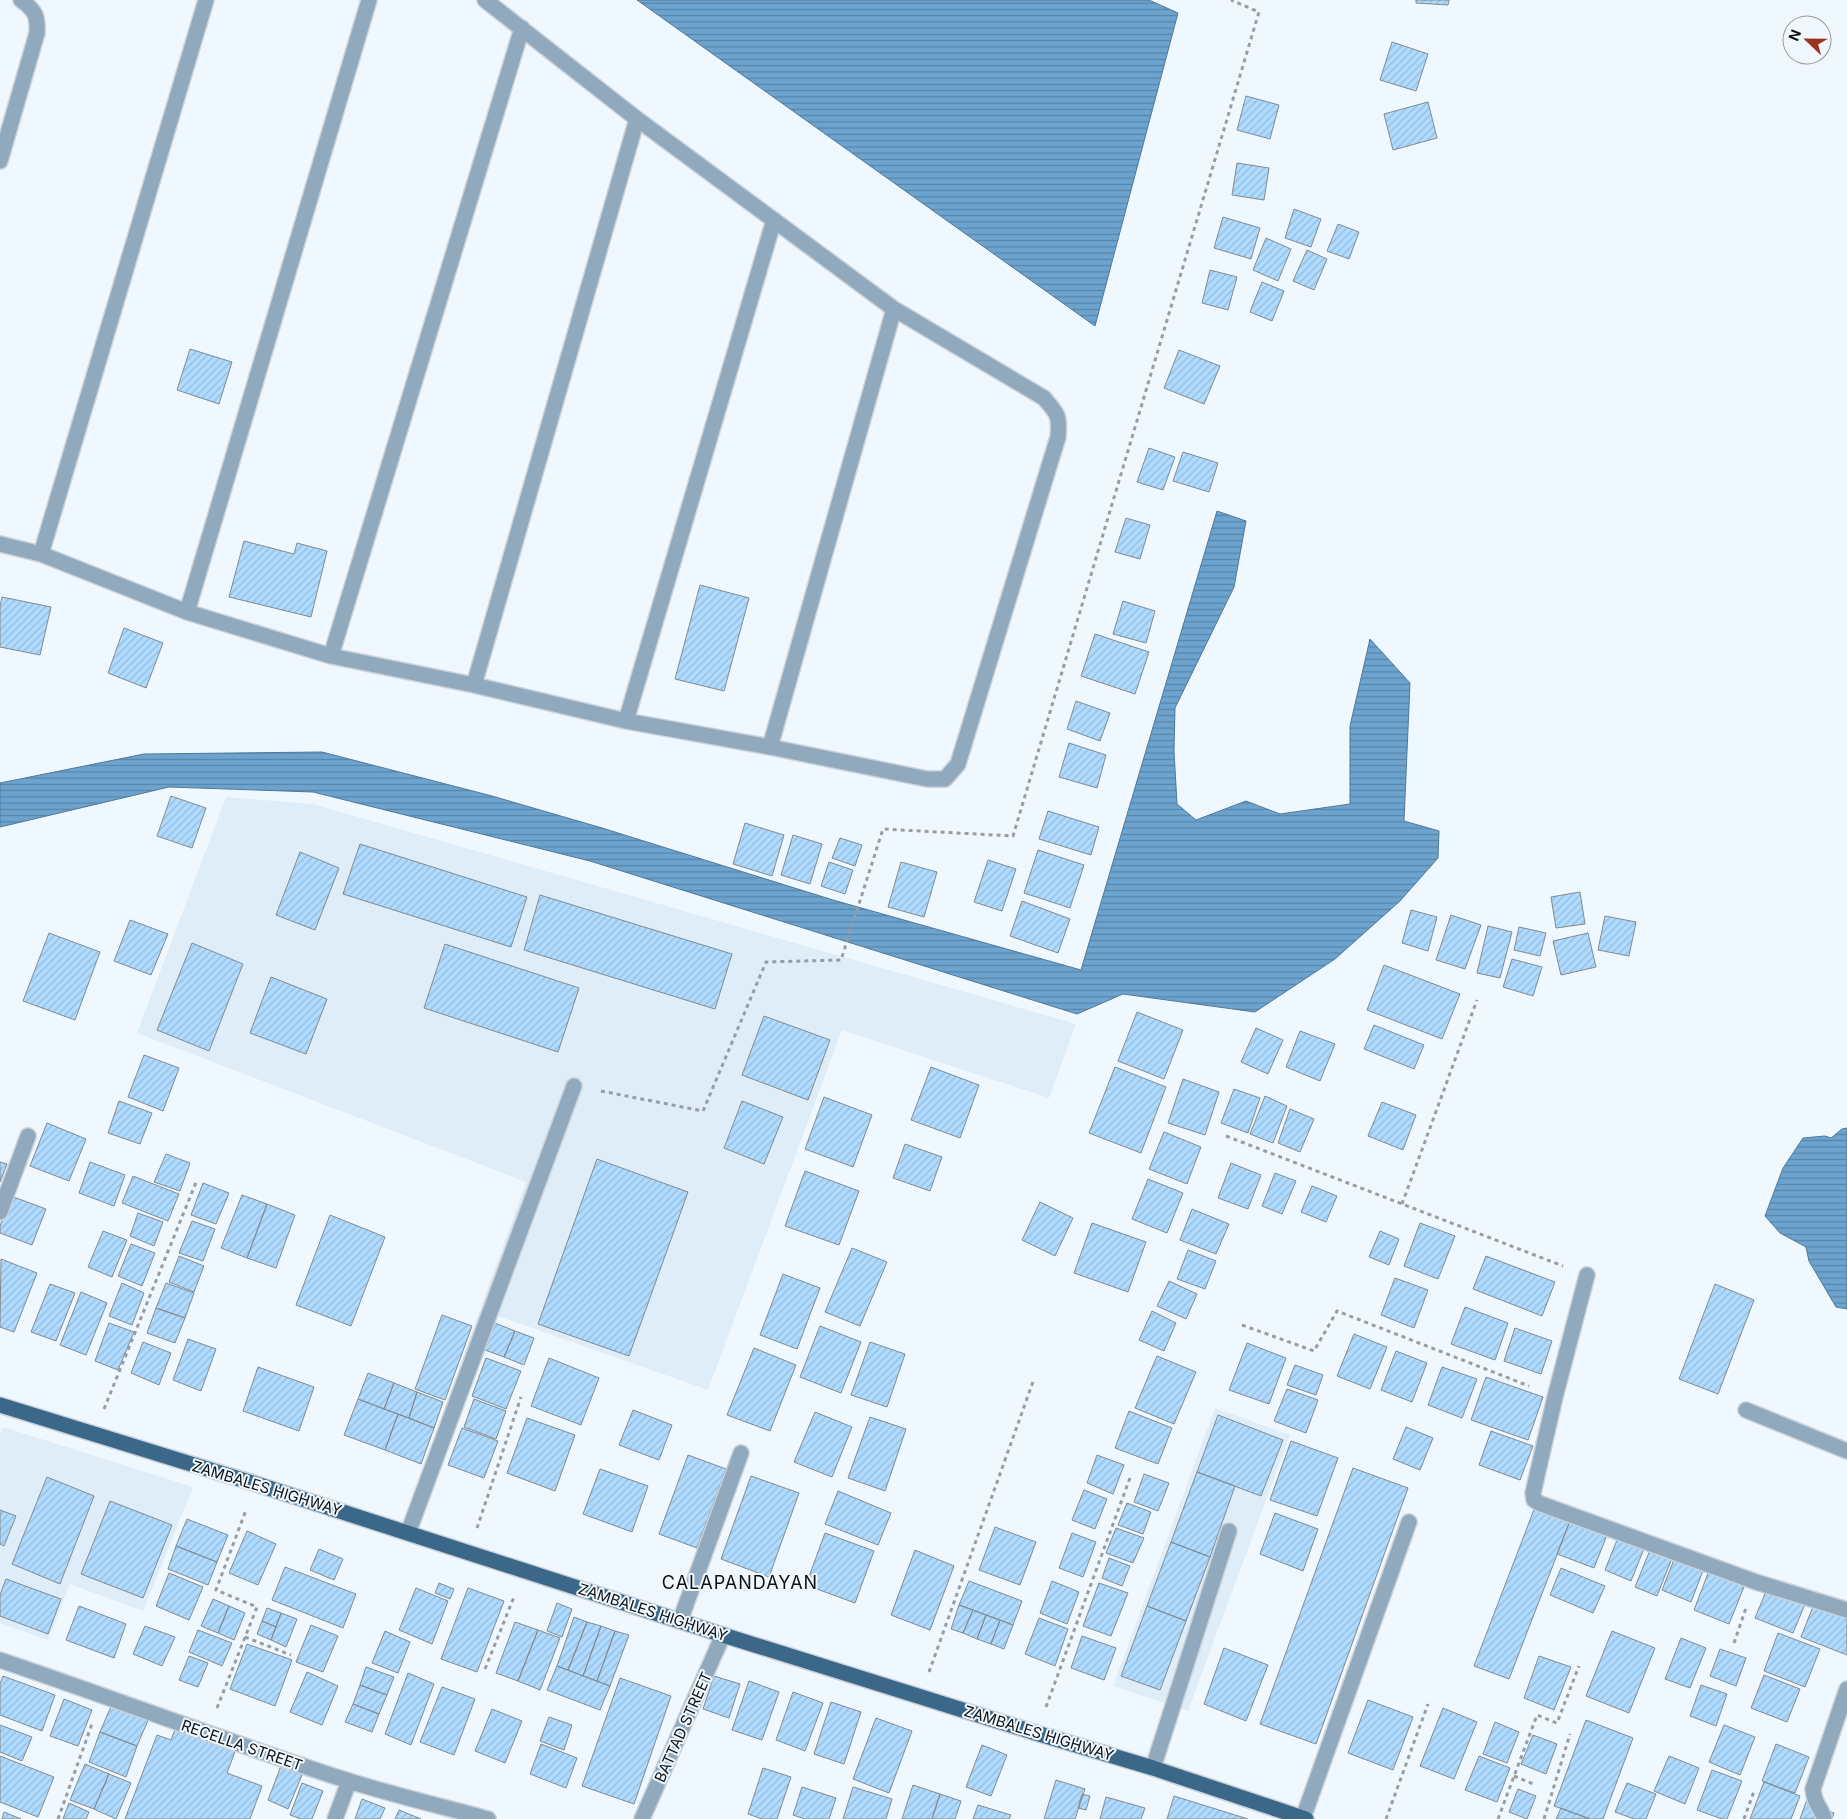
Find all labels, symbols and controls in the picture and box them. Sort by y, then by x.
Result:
north arrow [1782,15,1832,65]
text: N [1785,27,1804,43]
street label: ZAMBALES HIGHWAY [190,1456,344,1520]
district label: CALAPANDAYAN [662,1572,818,1593]
street label: ZAMBALES HIGHWAY [576,1579,730,1645]
street label: BATTAD STREET [650,1669,716,1785]
street label: ZAMBALES HIGHWAY [962,1701,1116,1765]
street label: RECELLA STREET [179,1715,305,1775]

